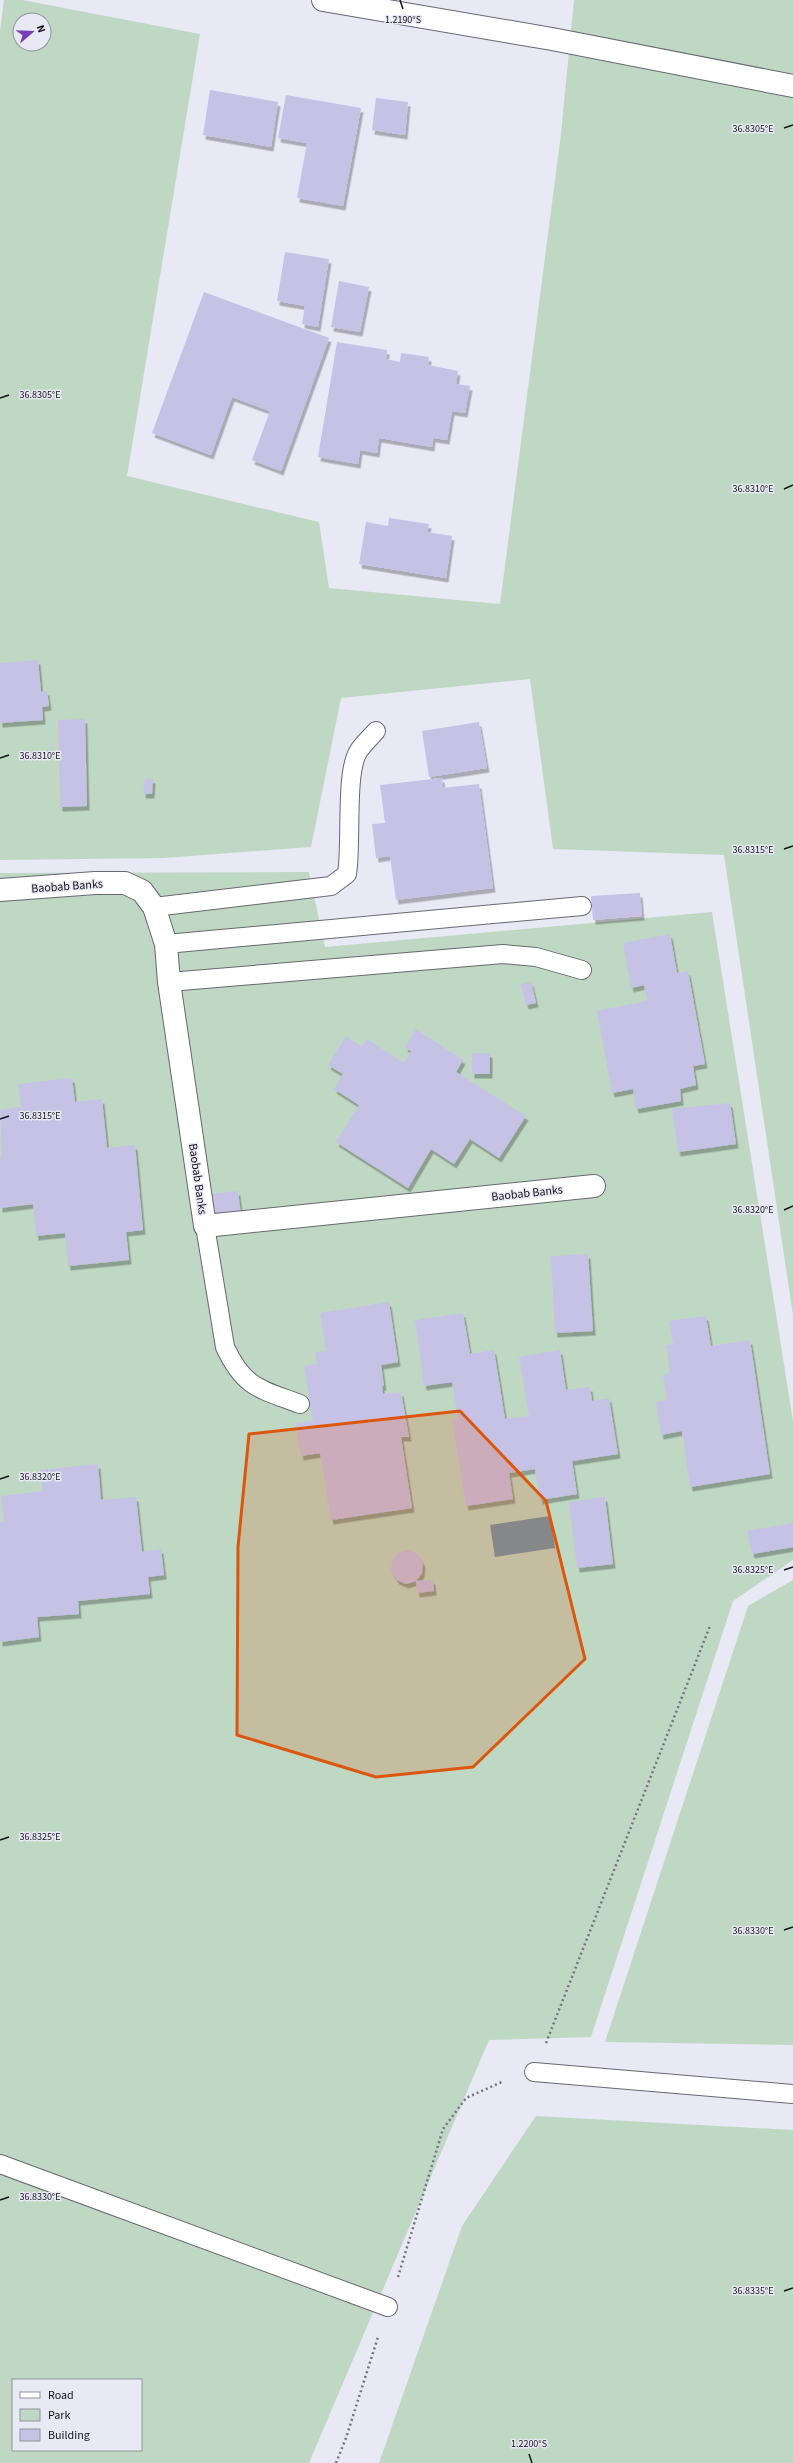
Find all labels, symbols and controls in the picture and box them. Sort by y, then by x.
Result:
north arrow [12,12,52,52]
text: 1.2190°S [385,13,421,27]
text: N [33,23,49,35]
text: 36.8305°E [733,122,773,136]
text: 36.8305°E [20,388,60,402]
text: 36.8310°E [733,482,773,496]
text: 36.8310°E [20,749,60,763]
text: 36.8315°E [733,843,773,857]
street label: Baobab Banks [31,876,103,897]
text: 36.8315°E [20,1109,60,1123]
street label: Baobab Banks [184,1142,211,1216]
street label: Baobab Banks [490,1181,564,1206]
text: 36.8320°E [733,1203,773,1217]
text: 36.8320°E [20,1470,60,1484]
text: 36.8325°E [733,1563,773,1577]
text: 36.8325°E [20,1830,60,1844]
text: 36.8330°E [733,1924,773,1938]
text: 36.8330°E [20,2190,60,2204]
text: 36.8335°E [733,2284,773,2298]
legend [12,2379,142,2451]
text: Road [48,2387,74,2404]
text: Park [48,2407,70,2424]
text: Building [48,2427,90,2444]
text: 1.2200°S [511,2437,547,2451]

